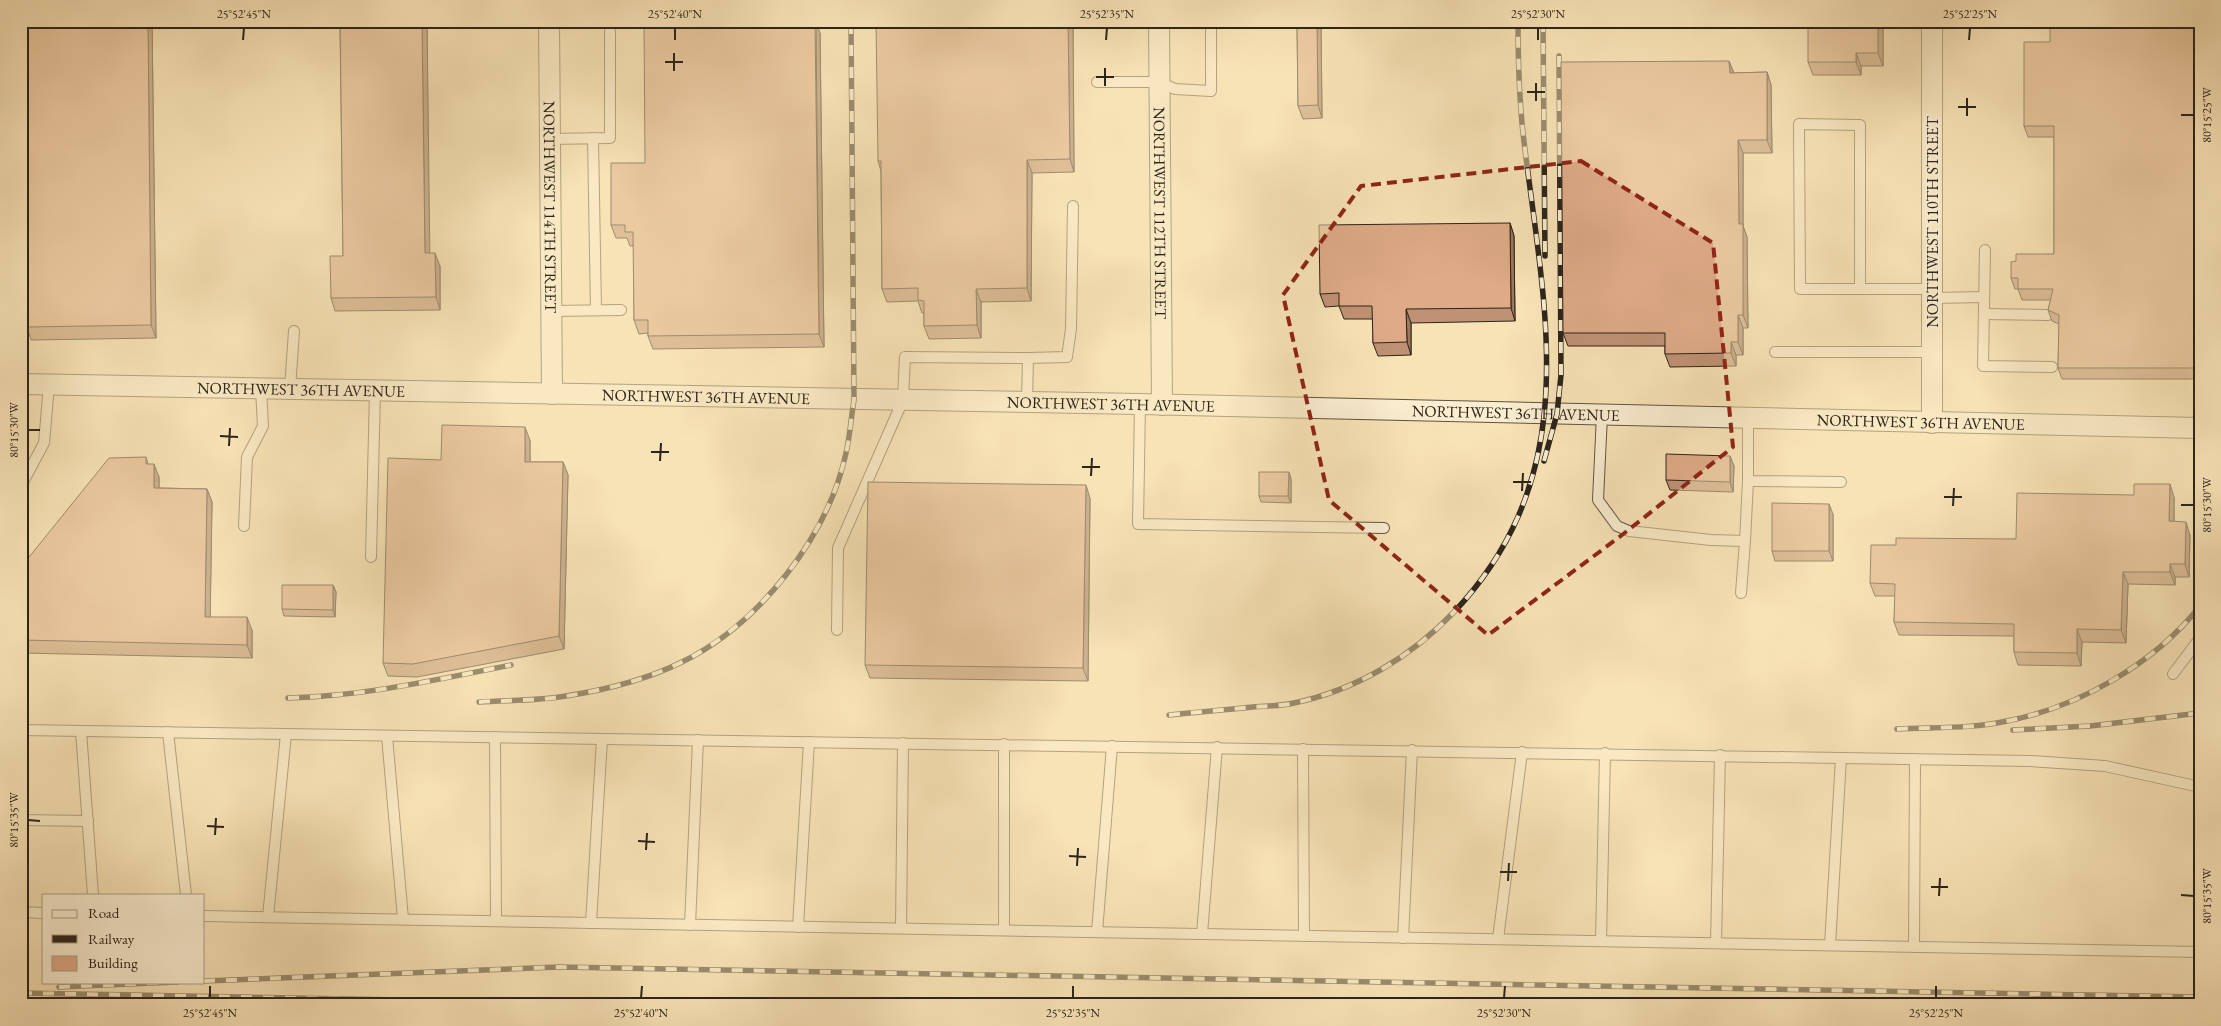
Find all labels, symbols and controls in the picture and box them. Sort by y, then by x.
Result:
text: 25°52'45"N [217,6,271,22]
text: 25°52'40"N [648,6,702,22]
text: 25°52'35"N [1080,6,1134,22]
text: 25°52'30"N [1511,6,1565,22]
text: 25°52'25"N [1943,6,1997,22]
text: 80°15'25"W [2199,86,2215,143]
street label: NORTHWEST 114TH STREET [539,101,561,313]
street label: NORTHWEST 112TH STREET [1149,107,1171,319]
street label: NORTHWEST 110TH STREET [1922,116,1943,328]
street label: NORTHWEST 36TH AVENUE [197,377,405,402]
street label: NORTHWEST 36TH AVENUE [602,384,810,409]
street label: NORTHWEST 36TH AVENUE [1007,392,1215,417]
street label: NORTHWEST 36TH AVENUE [1412,400,1620,426]
text: 80°15'30"W [6,401,22,458]
street label: NORTHWEST 36TH AVENUE [1816,409,2025,435]
text: 80°15'30"W [2199,476,2215,533]
text: 80°15'35"W [6,791,22,848]
text: 80°15'35"W [2199,867,2215,924]
legend [42,894,205,984]
text: Road [88,903,120,922]
text: Railway [88,929,135,948]
text: Building [88,953,138,972]
text: 25°52'45"N [183,1005,237,1021]
text: 25°52'40"N [614,1005,668,1021]
text: 25°52'35"N [1046,1005,1100,1021]
text: 25°52'30"N [1477,1005,1531,1021]
text: 25°52'25"N [1909,1005,1963,1021]

